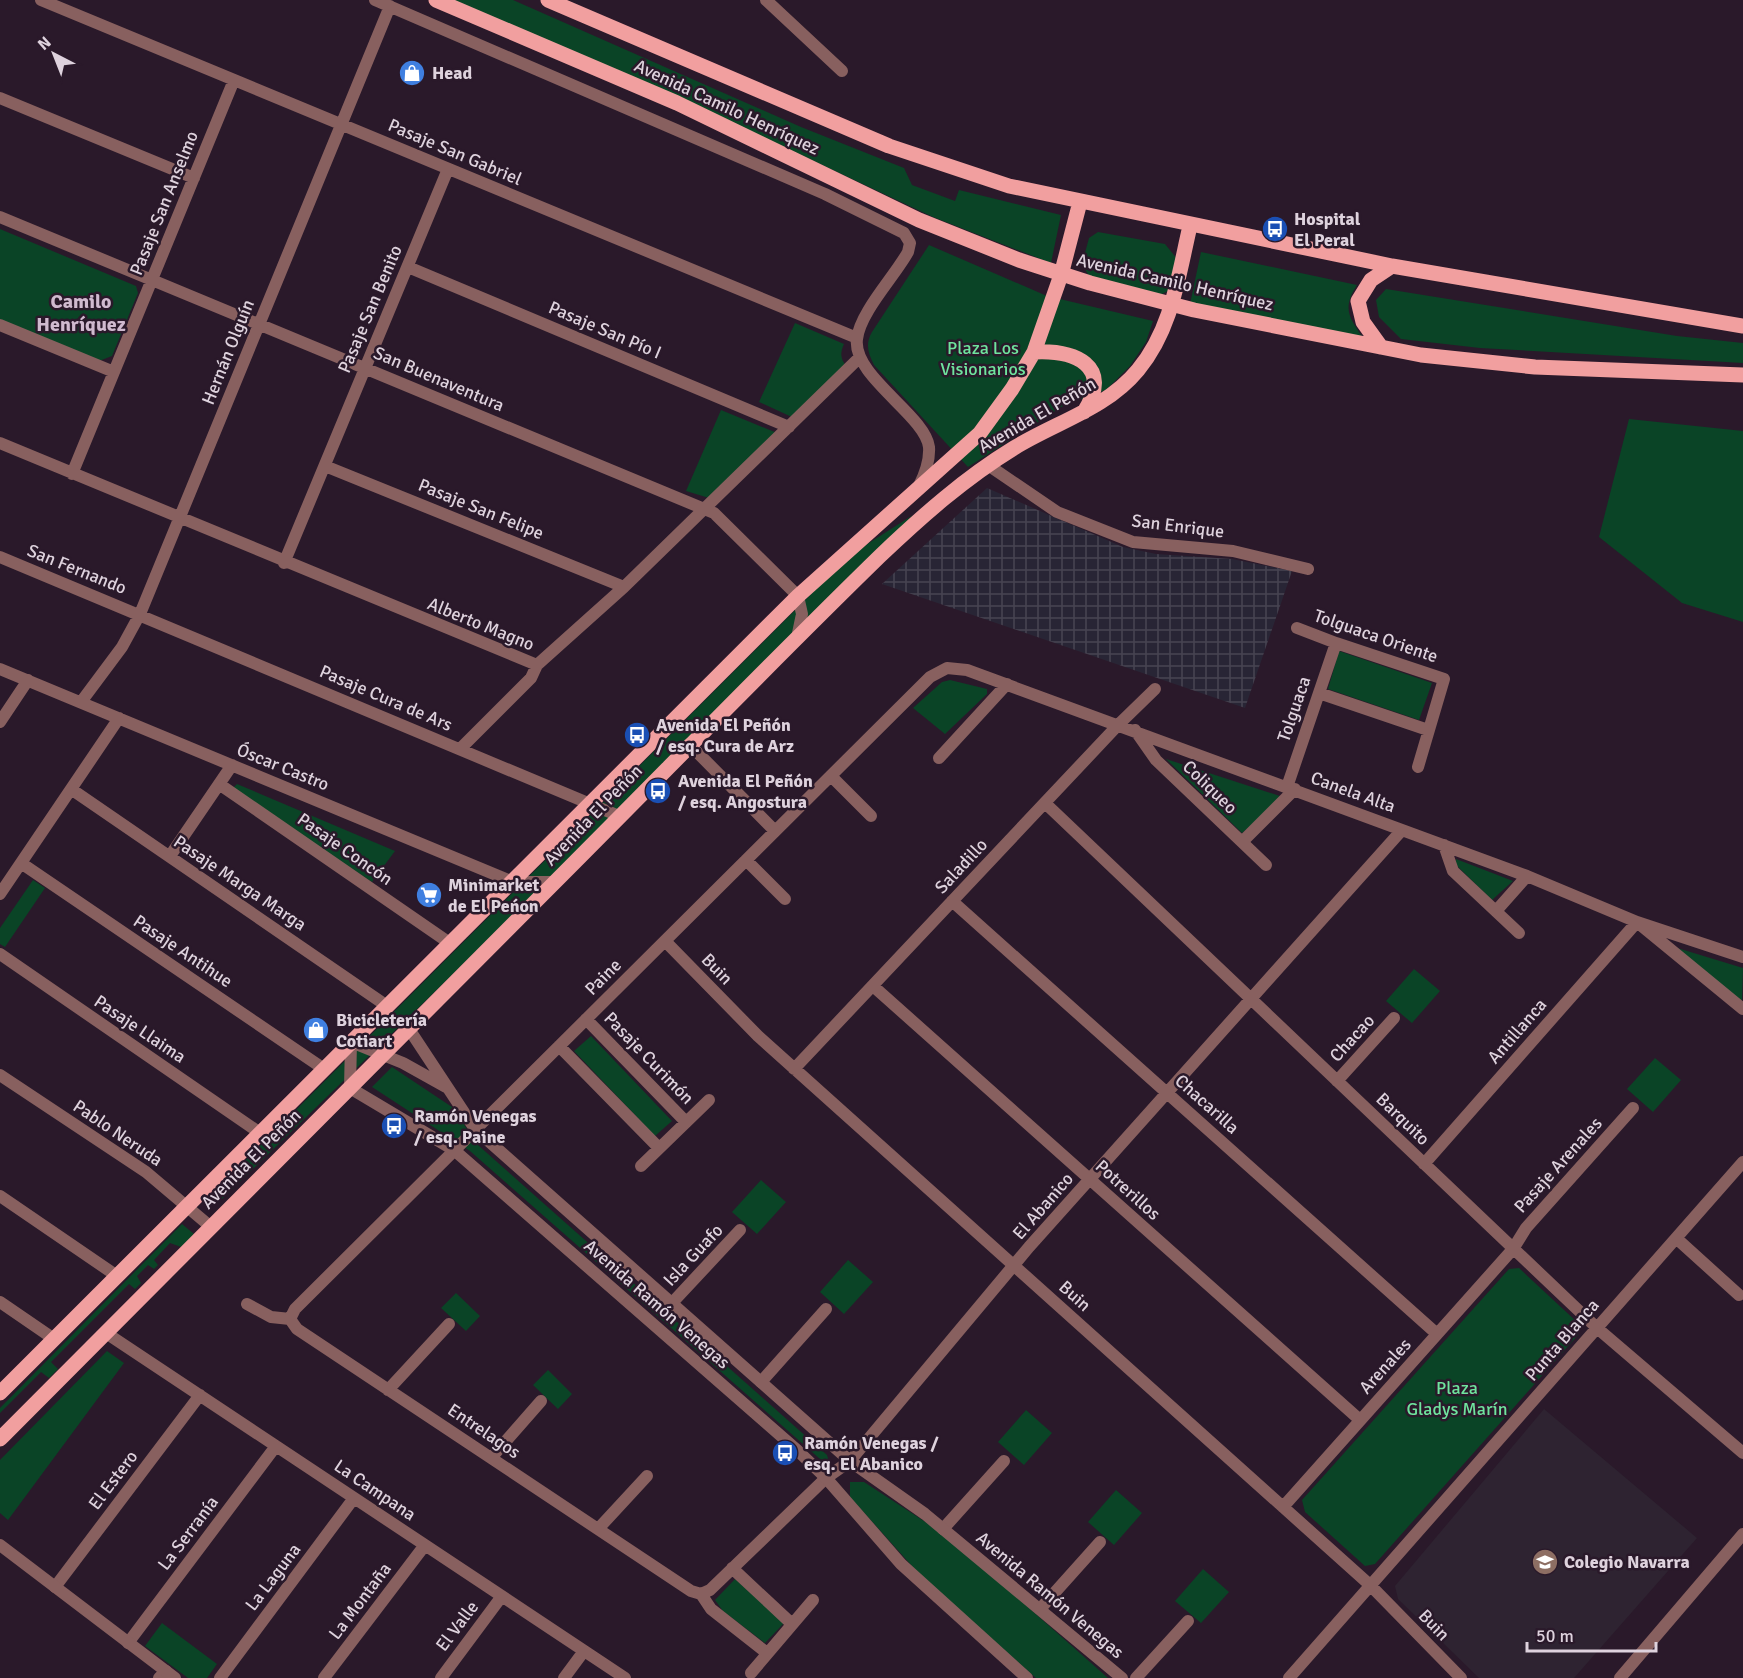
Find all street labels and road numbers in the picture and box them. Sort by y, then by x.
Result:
street label: Avenida Camilo Henríquez [631,54,823,160]
street label: Pasaje San Gabriel [385,114,525,190]
street label: Pasaje San Anselmo [125,128,203,278]
street label: Pasaje San Benito [333,242,407,376]
street label: Avenida Camilo Henríquez [1074,249,1276,315]
street label: Hernán Olguín [197,296,259,408]
street label: Pasaje San Pío I [545,296,665,364]
street label: San Buenaventura [370,342,508,416]
street label: Avenida El Peñón [974,372,1100,458]
street label: Pasaje San Felipe [415,474,547,544]
street label: San Enrique [1130,509,1226,543]
street label: San Fernando [24,539,130,599]
street label: Alberto Magno [424,593,538,655]
street label: Tolguaca Oriente [1311,605,1441,667]
street label: Pasaje Cura de Ars [316,660,456,736]
street label: Tolguaca [1273,673,1315,745]
street label: Óscar Castro [234,739,332,795]
street label: Coliqueo [1178,756,1242,818]
street label: Avenida El Peñón [539,760,647,870]
street label: Canela Alta [1308,767,1398,817]
street label: Pasaje Concón [293,808,397,890]
street label: Pasaje Marga Marga [169,830,311,936]
street label: Saladillo [930,834,992,898]
street label: Pasaje Antihue [129,910,237,992]
street label: Buin [697,949,737,989]
street label: Paine [580,954,626,1000]
street label: Pasaje Llaima [90,990,190,1068]
street label: Antillanca [1483,994,1551,1068]
street label: Pasaje Curimón [599,1007,699,1109]
street label: Chacao [1325,1010,1379,1066]
street label: Chacarilla [1170,1069,1244,1139]
street label: Barquito [1372,1088,1434,1150]
street label: Pablo Neruda [69,1095,167,1171]
street label: Avenida El Peñón [196,1104,306,1214]
street label: Pasaje Arenales [1509,1113,1607,1217]
street label: Potrerillos [1091,1155,1165,1225]
street label: El Abanico [1008,1168,1078,1244]
street label: Isla Guafo [659,1219,727,1291]
street label: Avenida Ramón Venegas [580,1235,735,1373]
street label: Buin [1054,1276,1096,1316]
street label: Punta Blanca [1520,1294,1604,1386]
street label: Arenales [1354,1334,1416,1398]
street label: Entrelagos [444,1399,525,1463]
street label: El Estero [84,1446,142,1514]
street label: La Campana [330,1455,420,1525]
street label: La Serranía [153,1491,223,1575]
street label: Avenida Ramón Venegas [972,1527,1128,1663]
street label: La Laguna [240,1539,306,1615]
street label: La Montaña [324,1558,396,1644]
street label: El Valle [431,1596,483,1656]
street label: Buin [1414,1605,1454,1645]

